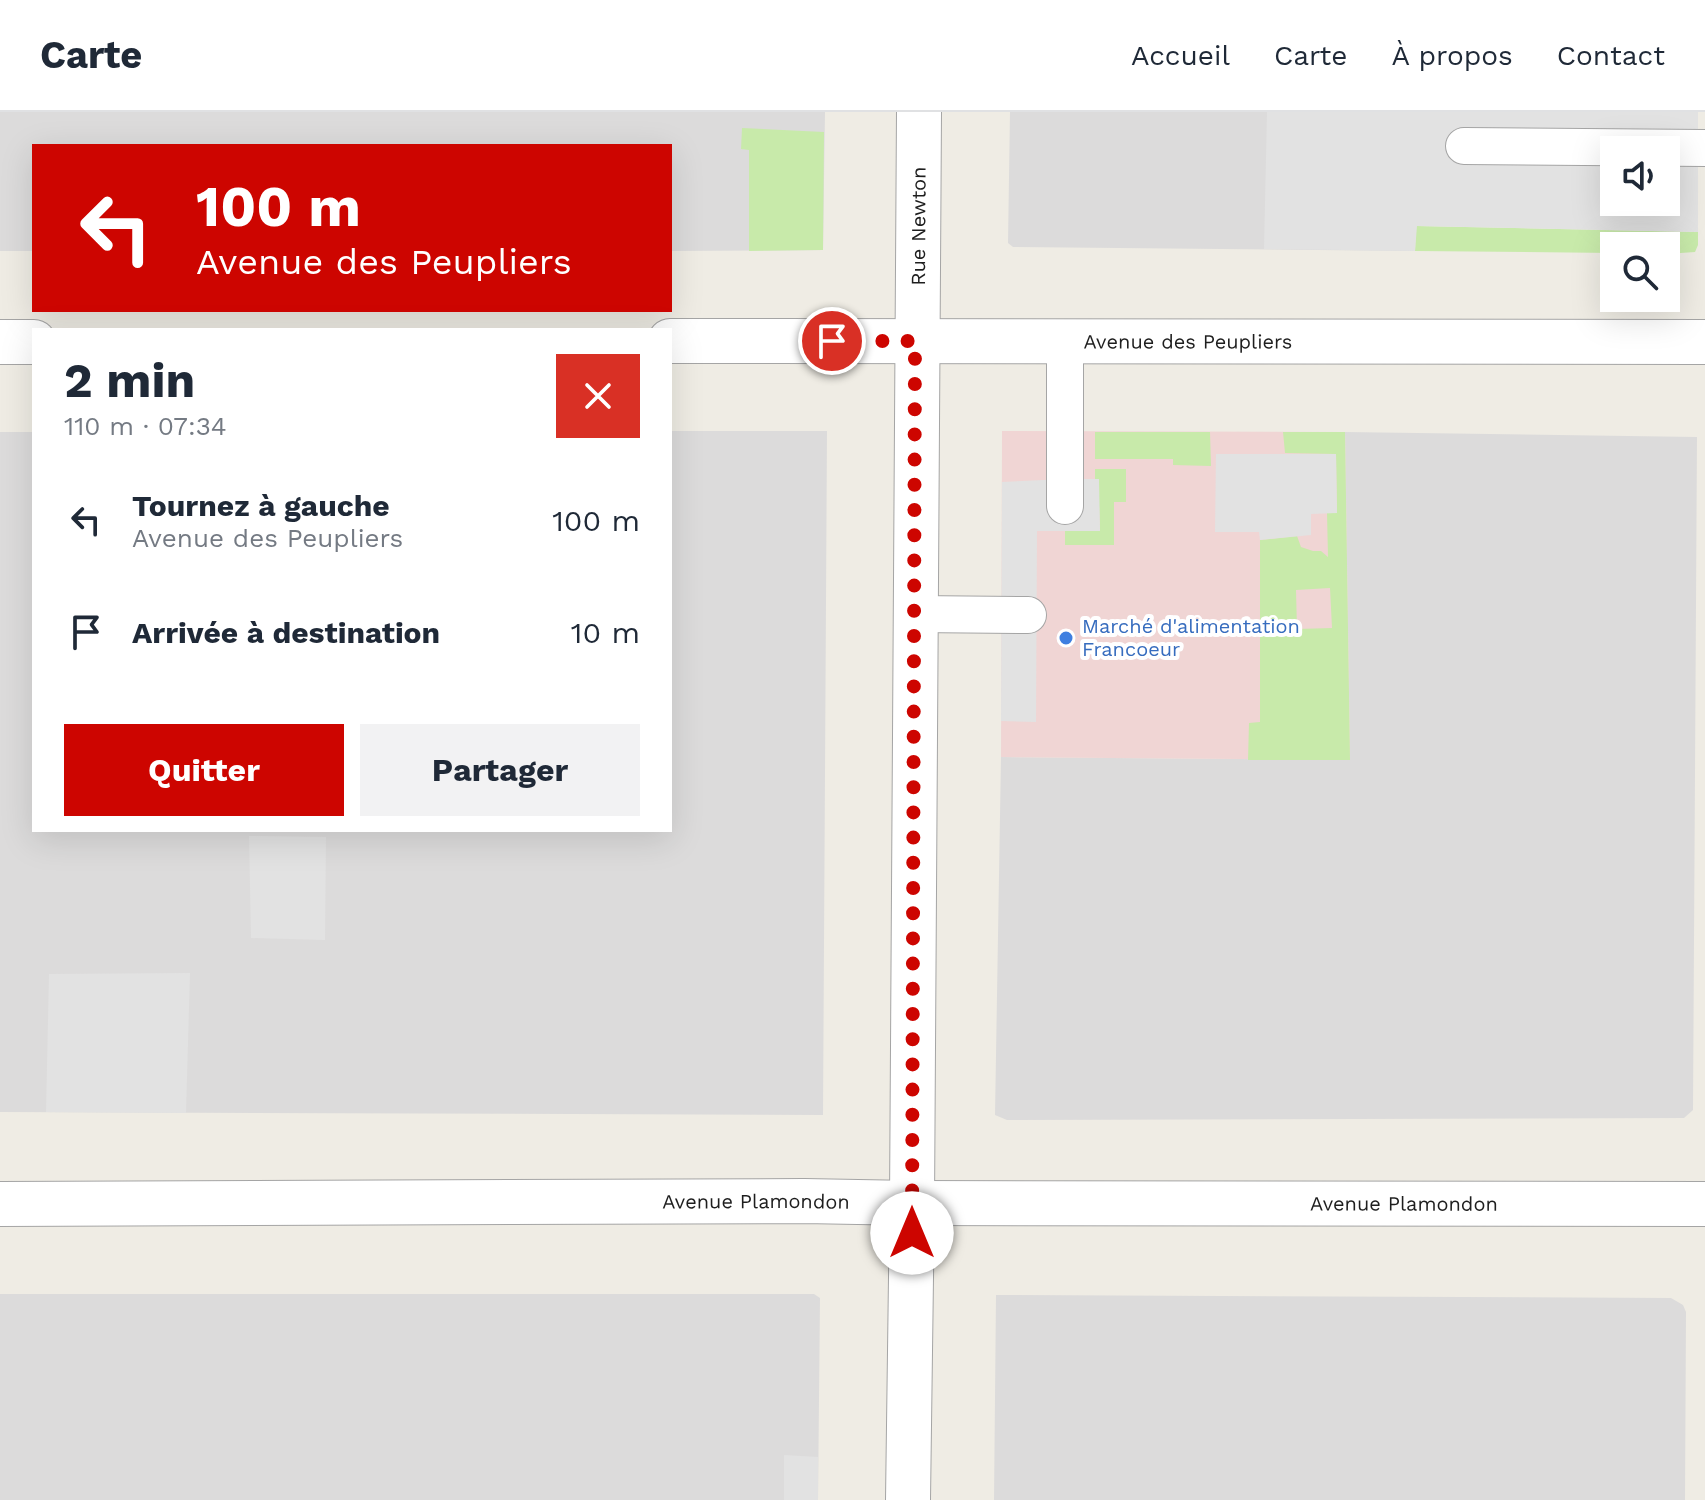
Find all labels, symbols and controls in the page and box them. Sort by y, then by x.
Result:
text: Carte [40,33,142,77]
text: Accueil [1131,39,1230,72]
text: Carte [1274,39,1348,72]
text: À propos [1392,39,1513,72]
text: Contact [1557,39,1665,72]
map controls [1600,136,1680,312]
button: sound [1600,136,1680,216]
street label: Rue Newton [906,166,931,286]
text: 100 m [196,174,361,240]
icon: left [64,176,168,280]
button: search [1600,232,1680,312]
text: Avenue des Peupliers [196,241,572,283]
pin [798,307,866,375]
icon: arrive [810,319,854,363]
street label: Avenue des Peupliers [1084,329,1292,354]
text: 2 min [64,352,195,409]
button: close [556,354,640,438]
text: 110 m · 07:34 [64,411,227,441]
text: Tournez à gauche [132,488,390,523]
icon: left [64,498,108,542]
text: 100 m [552,503,640,538]
text: Avenue des Peupliers [132,523,403,553]
icon: arrive [64,610,108,654]
place label: Marché d'alimentation Francoeur [1082,614,1300,661]
text: Arrivée à destination [132,615,440,650]
text: 10 m [571,615,640,650]
marker: Marché d'alimentation Francoeur [1057,629,1075,647]
button: Quitter [64,724,344,816]
button: Partager [360,724,640,816]
street label: Avenue Plamondon [662,1189,850,1214]
position arrow [870,1191,954,1275]
street label: Avenue Plamondon [1310,1192,1498,1216]

